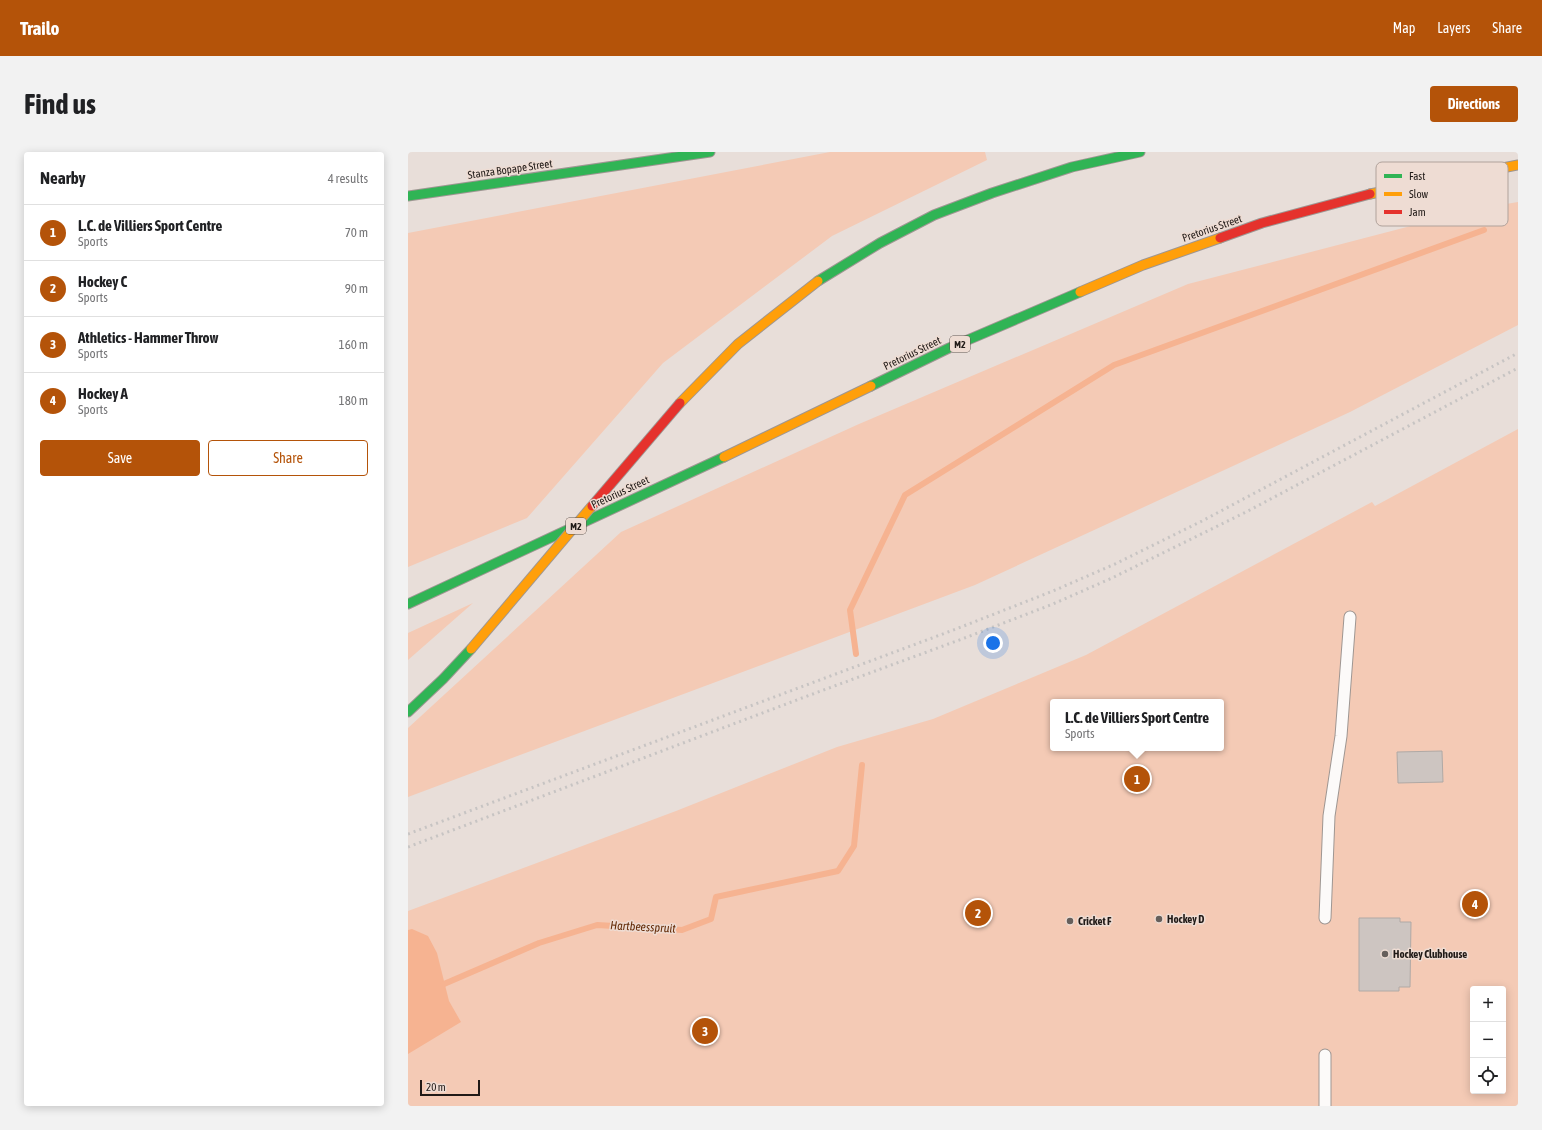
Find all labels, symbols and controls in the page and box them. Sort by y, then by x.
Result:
text: Trailo [20,17,59,39]
text: Map [1393,20,1415,36]
text: Layers [1437,20,1470,36]
text: Share [1492,20,1522,36]
button: Directions [1430,86,1518,122]
text: Find us [24,88,96,120]
street label: Stanza Bopape Street [467,157,553,181]
legend [1376,162,1508,226]
text: Nearby [40,168,86,188]
text: Fast [1409,170,1425,182]
text: 4 results [328,171,368,186]
text: Slow [1409,188,1428,200]
text: Jam [1409,206,1426,218]
street label: Pretorius Street [1181,212,1243,244]
text: L.C. de Villiers Sport Centre [78,217,222,234]
text: 1 [50,225,56,240]
text: 70 m [345,225,368,240]
text: Sports [78,234,108,249]
text: Hockey C [78,273,127,290]
text: 2 [50,281,56,296]
text: 90 m [345,281,368,296]
text: Sports [78,290,108,305]
text: Athletics - Hammer Throw [78,329,218,346]
street label: Pretorius Street [881,334,943,372]
road number: M2 [950,336,970,352]
text: 3 [50,337,56,352]
text: 160 m [339,337,368,352]
text: Sports [78,346,108,361]
text: Hockey A [78,385,128,402]
text: 4 [50,393,56,408]
text: 180 m [339,393,368,408]
text: Sports [78,402,108,417]
button: Save [40,440,200,476]
button: Share [208,440,368,476]
street label: Pretorius Street [589,473,651,511]
road number: M2 [566,518,586,534]
your location [983,633,1003,653]
popup [1050,699,1224,751]
text: L.C. de Villiers Sport Centre [1065,709,1209,726]
text: Sports [1065,726,1095,741]
pin: 1 [1124,764,1150,794]
pin: 4 [1462,889,1488,919]
pin: 2 [965,898,991,928]
place label: Hockey D [1167,913,1204,925]
marker: Hockey D [1154,914,1164,924]
place label: Cricket F [1078,915,1112,927]
marker: Cricket F [1065,916,1075,926]
water label: Hartbeesspruit [610,918,677,936]
place label: Hockey Clubhouse [1393,948,1467,960]
marker: Hockey Clubhouse [1380,949,1390,959]
map controls [1470,986,1506,1094]
button: + [1470,986,1506,1022]
pin: 3 [692,1016,718,1046]
button: − [1470,1022,1506,1058]
button: locate [1470,1058,1506,1094]
scale bar [420,1078,480,1097]
text: 20 m [426,1081,446,1093]

